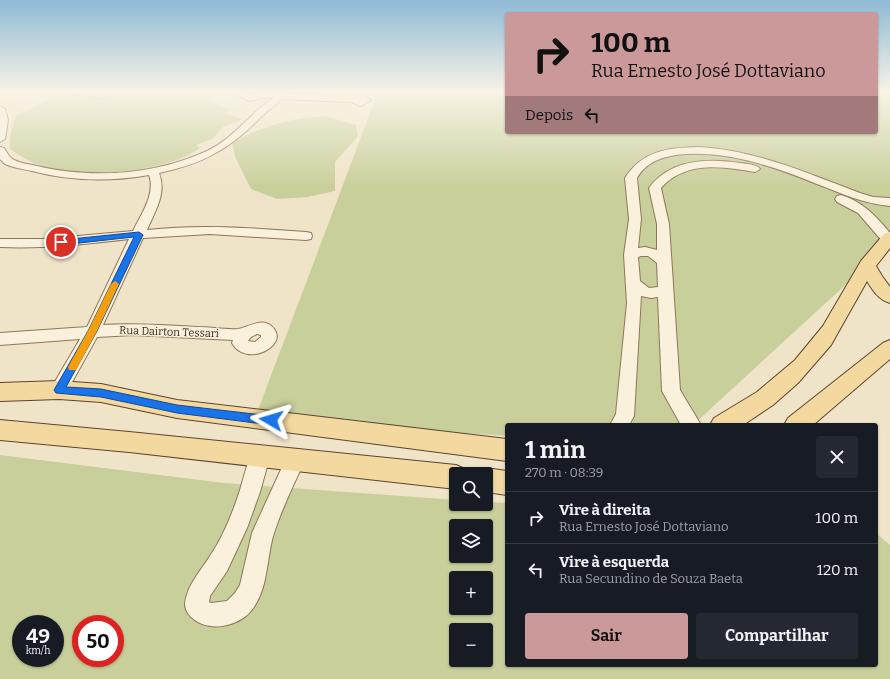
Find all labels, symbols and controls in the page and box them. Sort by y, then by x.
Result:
text: 100 m [591,26,670,59]
icon: right [525,28,577,80]
text: Rua Ernesto José Dottaviano [591,60,826,82]
icon: left [581,104,603,126]
text: Depois [525,106,573,124]
pin [44,225,78,259]
icon: arrive [50,231,72,253]
street label: Rua Dairton Tessari [119,324,220,340]
position arrow [250,399,292,441]
text: 1 min [525,436,586,464]
button: close [816,436,858,478]
text: 270 m · 08:39 [525,465,603,480]
map controls [449,467,493,667]
button: search [449,467,493,511]
text: Vire à direita [559,501,651,519]
icon: right [525,507,547,529]
text: 100 m [815,509,858,527]
button: layers [449,519,493,563]
text: Rua Ernesto José Dottaviano [559,519,728,534]
text: Vire à esquerda [559,553,669,571]
icon: left [525,559,547,581]
text: 120 m [817,561,858,579]
button: + [449,571,493,615]
text: Rua Secundino de Souza Baeta [559,571,743,586]
button: Sair [525,613,688,659]
button: Compartilhar [696,613,858,659]
speed limit sign: 50 [72,615,124,667]
button: − [449,623,493,667]
text: 49 [26,624,50,648]
text: km/h [26,645,50,657]

